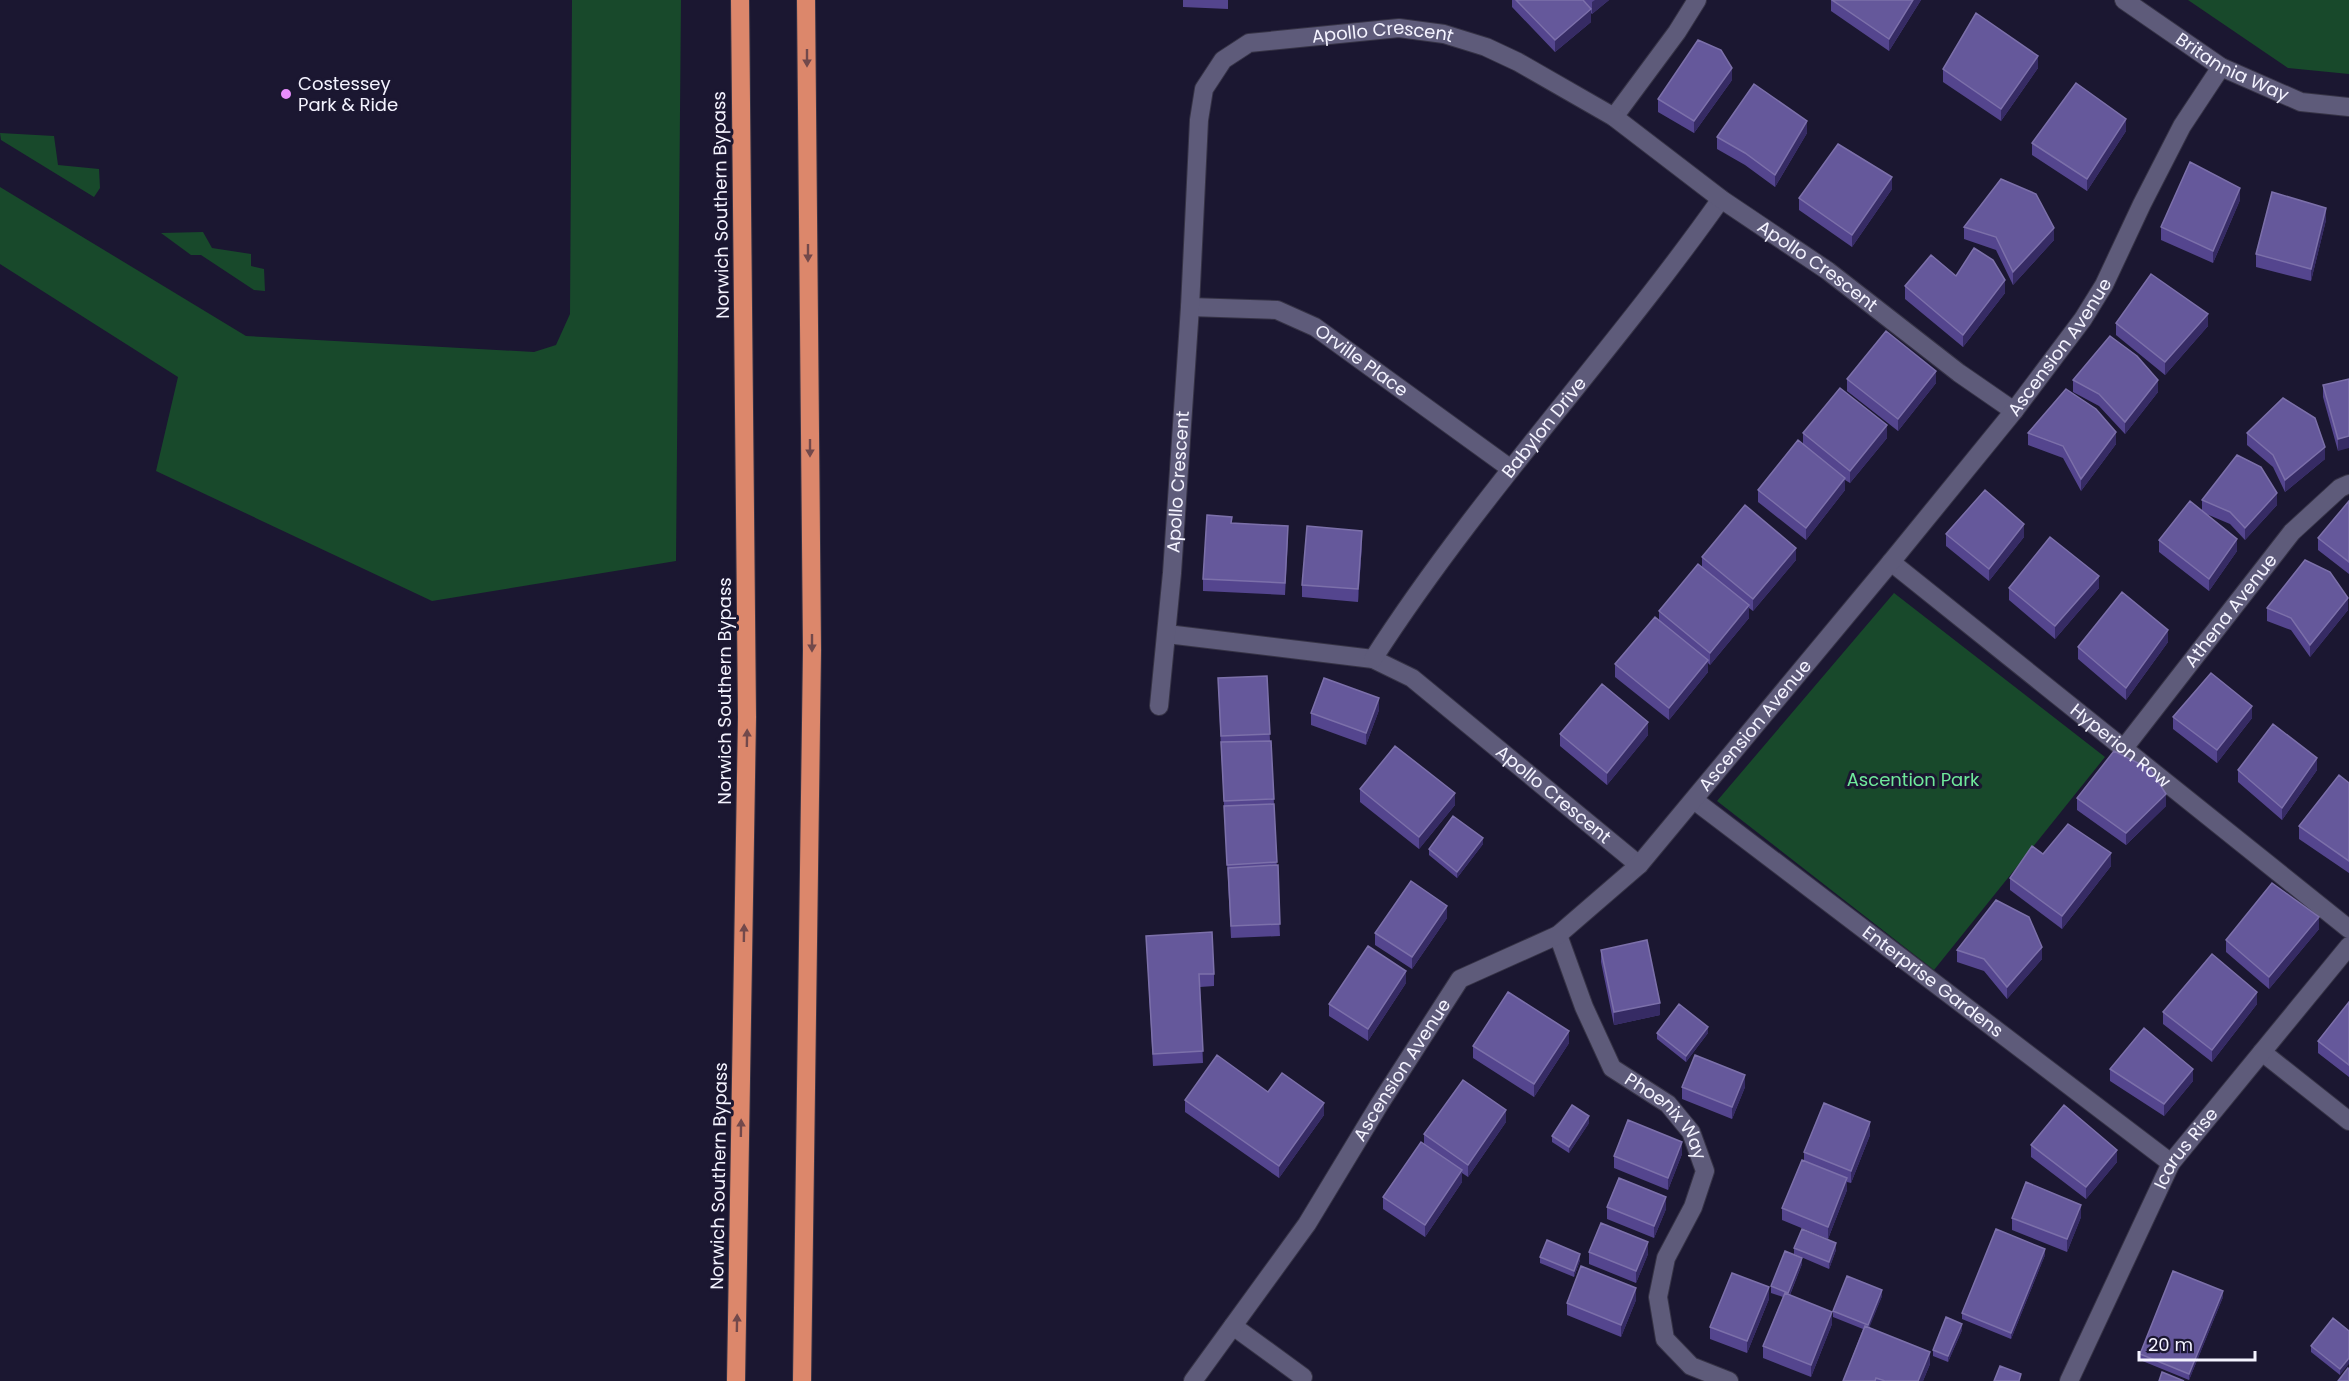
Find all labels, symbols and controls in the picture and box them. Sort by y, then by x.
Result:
street label: Apollo Crescent [1311,15,1457,49]
street label: Britannia Way [2171,26,2293,107]
one-way arrow [802,49,811,68]
place label: Costessey Park & Ride [298,71,398,117]
marker: Costessey Park & Ride [279,87,293,101]
street label: Norwich Southern Bypass [706,91,735,319]
street label: Apollo Crescent [1753,214,1883,317]
one-way arrow [803,244,813,263]
street label: Ascension Avenue [2001,274,2117,421]
street label: Orville Place [1310,318,1413,402]
street label: Babylon Drive [1496,371,1592,483]
street label: Apollo Crescent [1160,410,1195,554]
one-way arrow [805,439,815,458]
street label: Athena Avenue [2178,548,2283,672]
street label: Norwich Southern Bypass [712,577,737,805]
one-way arrow [807,634,816,653]
street label: Ascension Avenue [1693,654,1817,796]
street label: Hyperion Row [2065,697,2176,794]
one-way arrow [742,728,752,747]
street label: Apollo Crescent [1491,739,1617,849]
park label: Ascention Park [1847,767,1980,792]
street label: Enterprise Gardens [1857,920,2009,1043]
one-way arrow [739,923,749,942]
street label: Ascension Avenue [1347,994,1456,1146]
street label: Norwich Southern Bypass [704,1062,733,1290]
street label: Phoenix Way [1620,1066,1713,1163]
street label: Icarus Rise [2147,1102,2224,1193]
one-way arrow [736,1118,745,1137]
one-way arrow [732,1313,742,1332]
scale bar [2139,1324,2254,1362]
text: 20 m [2148,1332,2193,1357]

